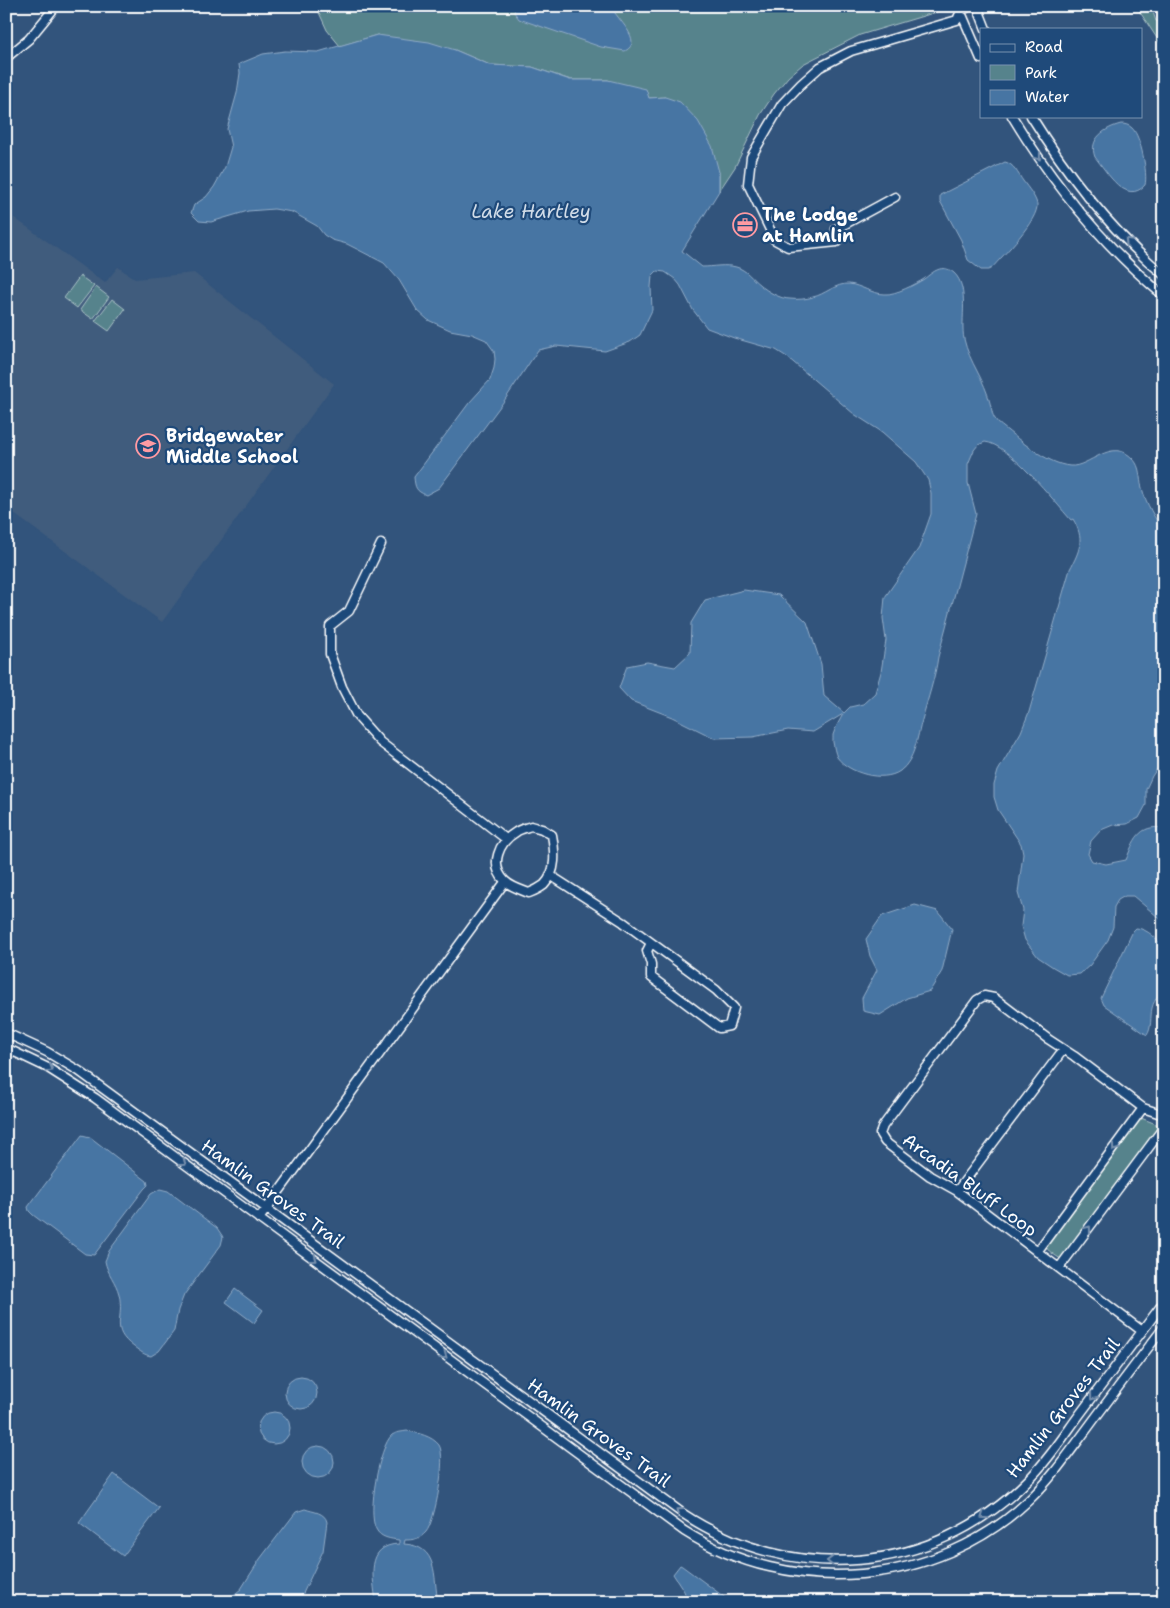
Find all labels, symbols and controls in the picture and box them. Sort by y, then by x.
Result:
legend [980,28,1142,118]
text: Road [1025,37,1063,57]
text: Park [1025,63,1057,83]
text: Water [1025,87,1069,107]
one-way arrow [1032,152,1041,161]
water label: Lake Hartley [471,199,591,224]
place label: The Lodge at Hamlin [762,203,858,248]
office icon: The Lodge at Hamlin [732,212,758,238]
one-way arrow [1125,238,1134,247]
place label: Bridgewater Middle School [166,424,298,469]
school or university icon: Bridgewater Middle School [135,433,161,459]
one-way arrow [45,1063,54,1073]
street label: Arcadia Bluff Loop [898,1128,1042,1242]
street label: Hamlin Groves Trail [197,1134,350,1254]
one-way arrow [1111,1142,1121,1151]
one-way arrow [177,1157,187,1166]
one-way arrow [1082,1225,1091,1235]
one-way arrow [308,1253,318,1262]
street label: Hamlin Groves Trail [1001,1333,1126,1483]
one-way arrow [439,1349,448,1359]
street label: Hamlin Groves Trail [523,1373,676,1493]
one-way arrow [1090,1391,1099,1401]
one-way arrow [675,1507,684,1517]
one-way arrow [980,1510,990,1519]
one-way arrow [826,1556,834,1566]

